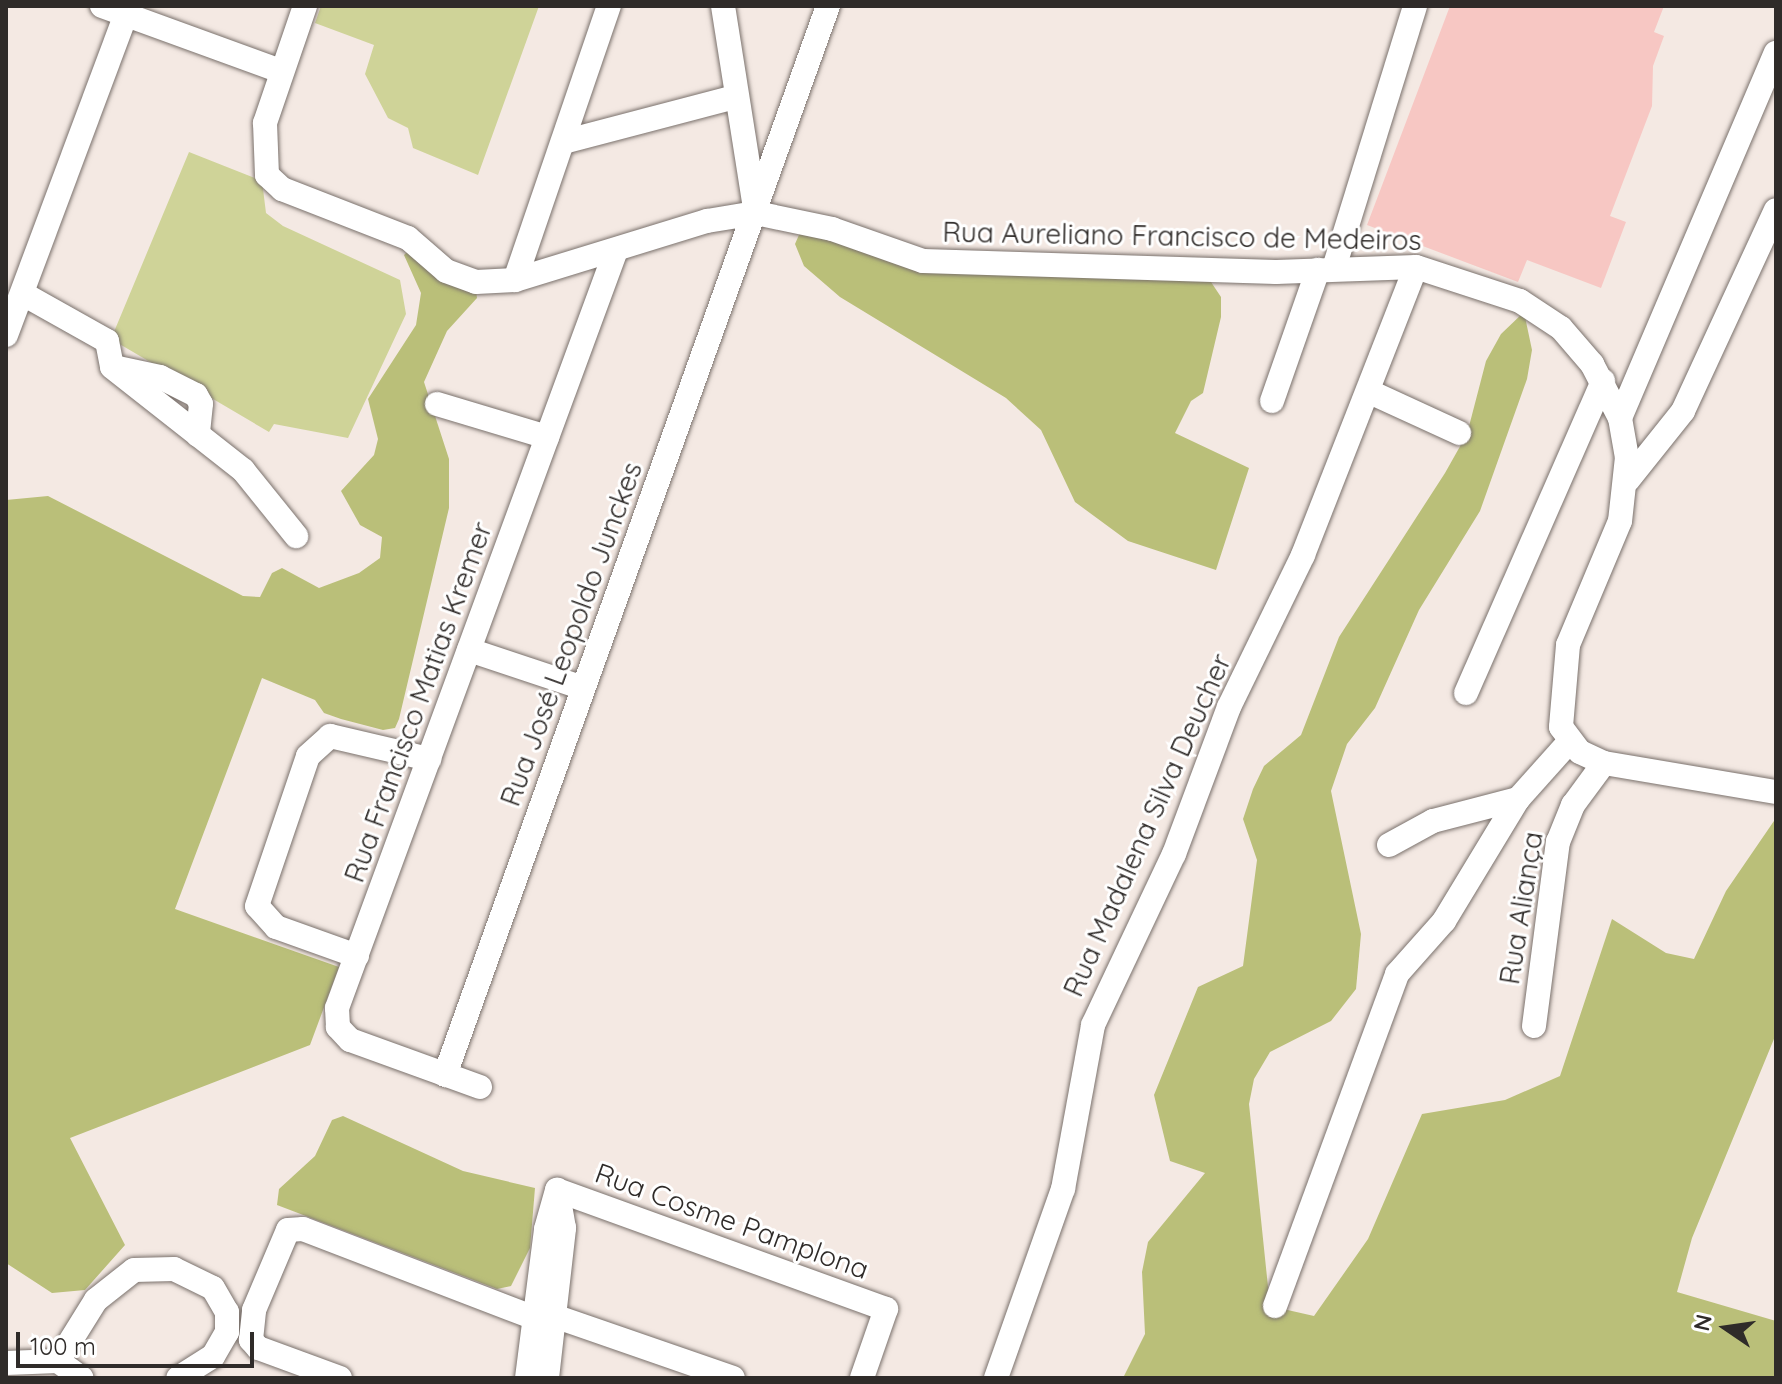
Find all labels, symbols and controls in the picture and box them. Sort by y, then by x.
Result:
street label: Rua Aureliano Francisco de Medeiros [942,215,1422,257]
street label: Rua José Leopoldo Junckes [493,457,649,811]
street label: Rua Francisco Matias Kremer [337,517,499,887]
street label: Rua Madalena Silva Deucher [1056,648,1238,1002]
street label: Rua Aliança [1492,829,1550,987]
street label: Rua Cosme Pamplona [591,1156,873,1286]
north arrow [1686,1288,1766,1368]
text: N [1687,1312,1718,1334]
scale bar [20,1316,258,1366]
text: 100 m [30,1331,96,1361]

